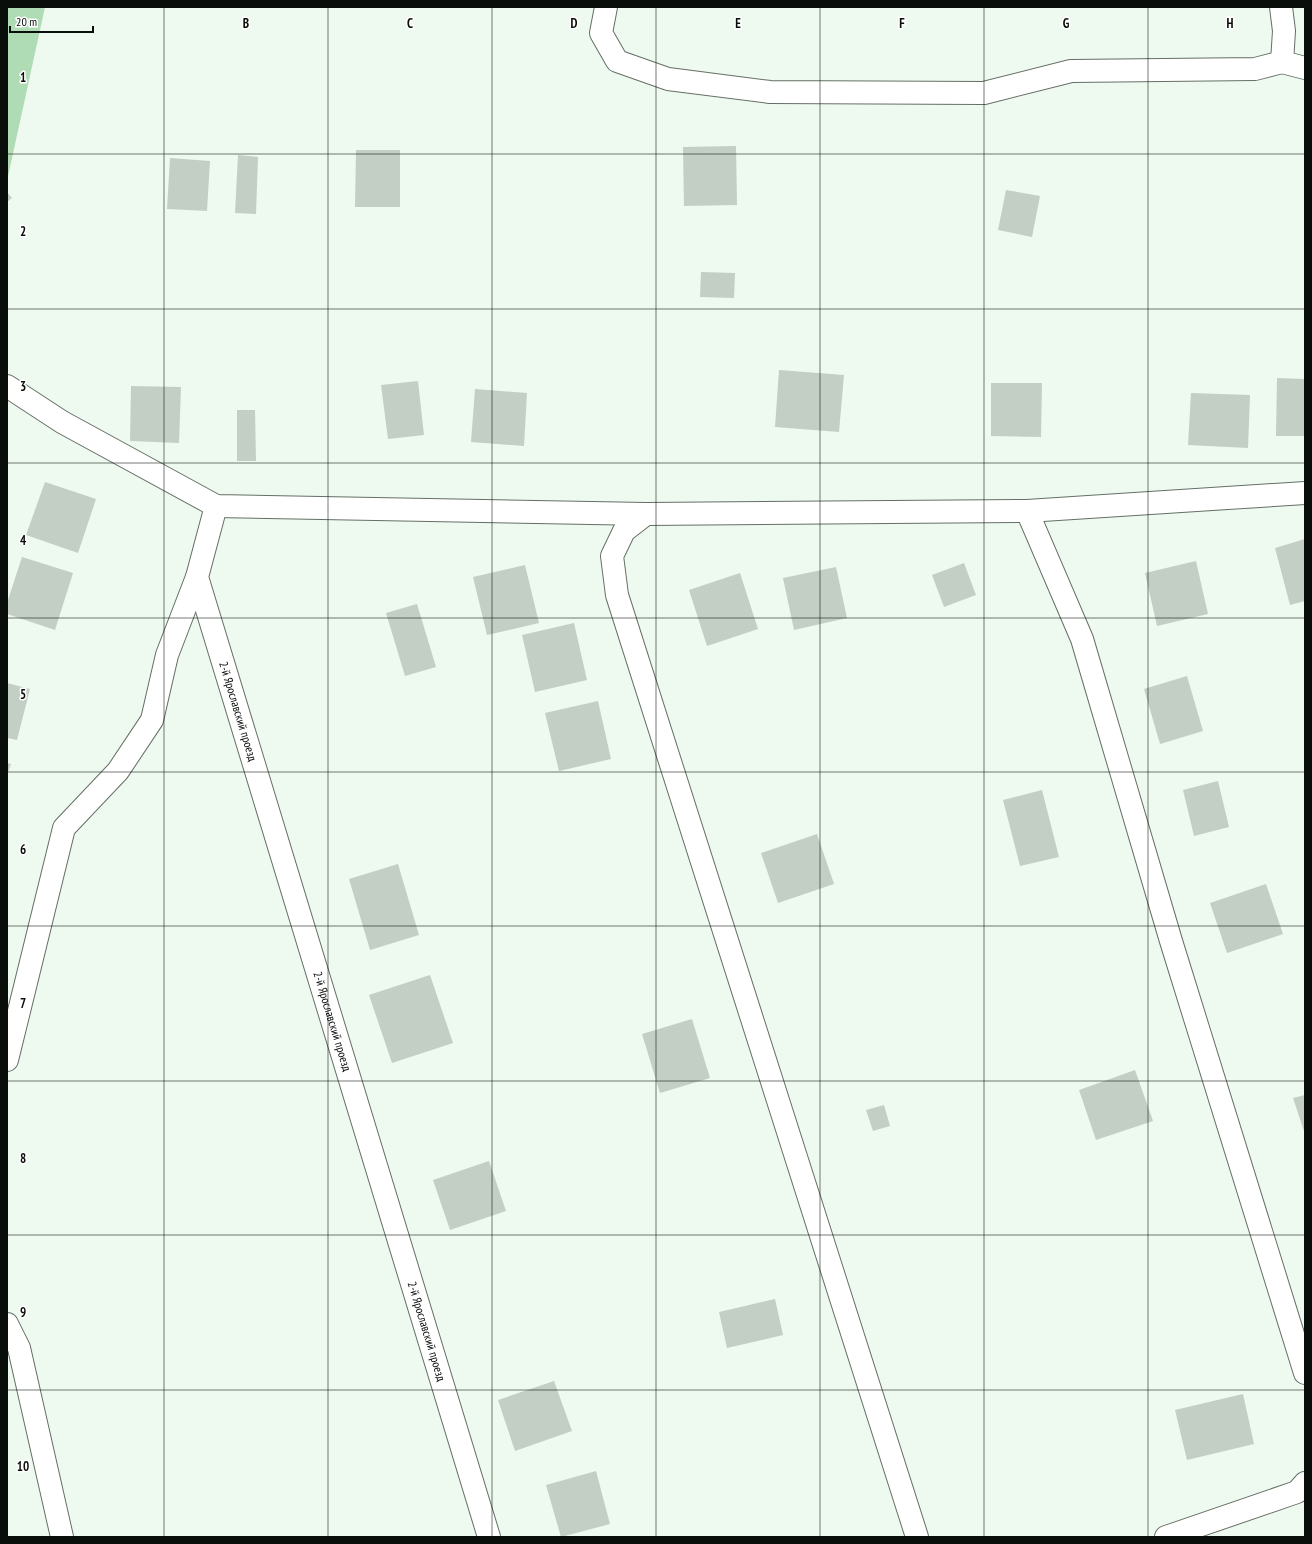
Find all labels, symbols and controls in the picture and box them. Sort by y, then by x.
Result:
scale bar [10,8,93,34]
text: 20 m [16,14,37,29]
text: B [243,15,249,32]
text: C [407,15,413,32]
text: D [571,15,578,32]
text: E [735,15,741,32]
text: F [899,15,905,32]
text: G [1063,15,1070,32]
text: H [1227,15,1234,32]
text: 1 [20,69,26,86]
text: 2 [20,223,26,240]
text: 3 [20,378,26,395]
text: 4 [20,532,27,549]
street label: 2-й Ярославский проезд [216,660,261,764]
text: 5 [20,686,26,703]
text: 6 [20,841,26,858]
street label: 2-й Ярославский проезд [310,970,355,1074]
text: 7 [20,995,26,1012]
text: 8 [20,1150,26,1167]
street label: 2-й Ярославский проезд [405,1280,449,1384]
text: 9 [20,1304,26,1321]
text: 10 [17,1458,29,1475]

